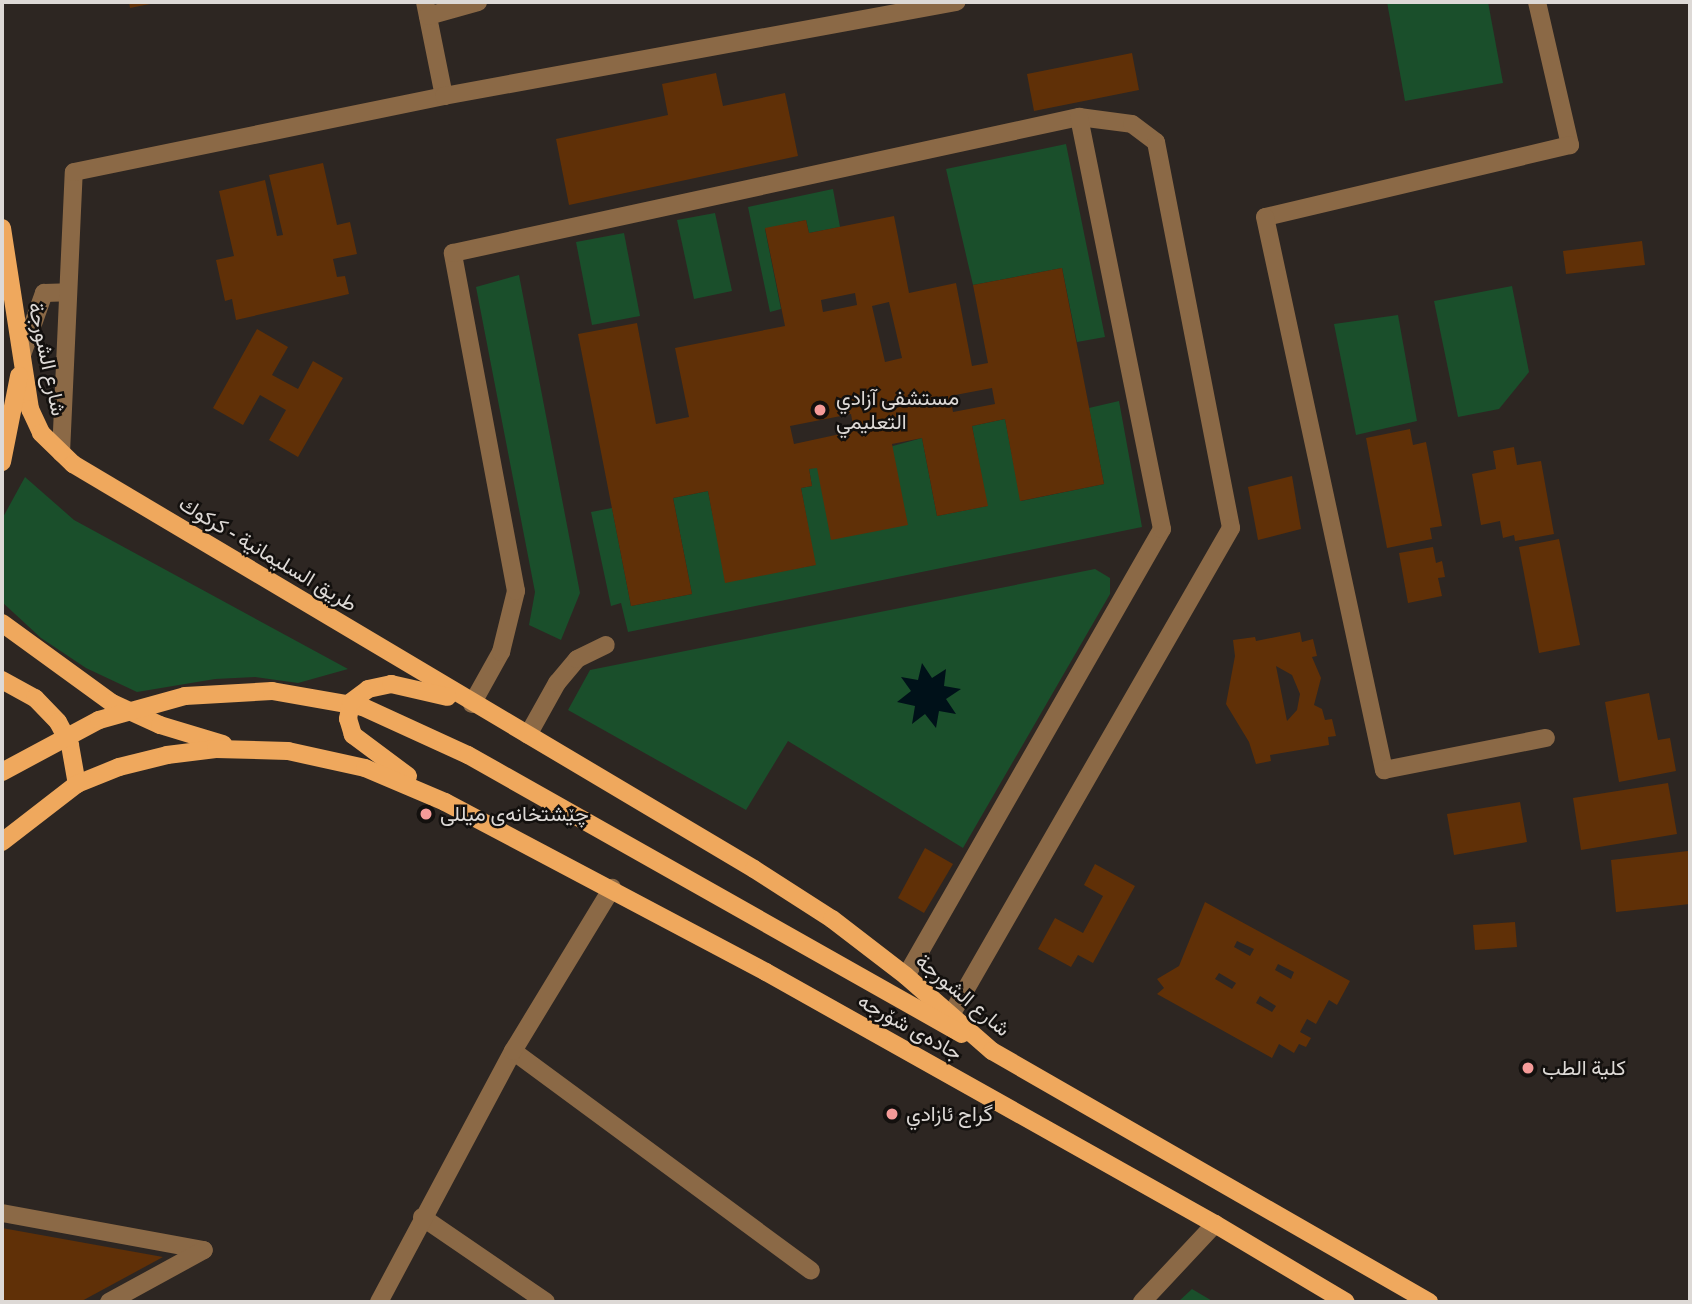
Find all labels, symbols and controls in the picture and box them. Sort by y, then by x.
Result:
street label: شارع الشورجة [23,300,71,418]
place label: مستشفى آزادي التعليمي [836,385,959,435]
marker: مستشفى آزادي التعليمي [810,400,830,420]
street label: طريق السليمانية - كركوك [174,491,362,617]
place label: چێشتخانەی میللی [440,801,589,827]
marker: چێشتخانەی میللی [418,806,434,822]
street label: شارع الشورجة [911,948,1015,1042]
street label: جادەی شۆرجە [853,988,967,1066]
place label: كلية الطب [1542,1055,1626,1081]
marker: كلية الطب [1520,1060,1536,1076]
place label: گراج ئازادي [906,1101,993,1127]
marker: گراج ئازادي [884,1106,900,1122]

